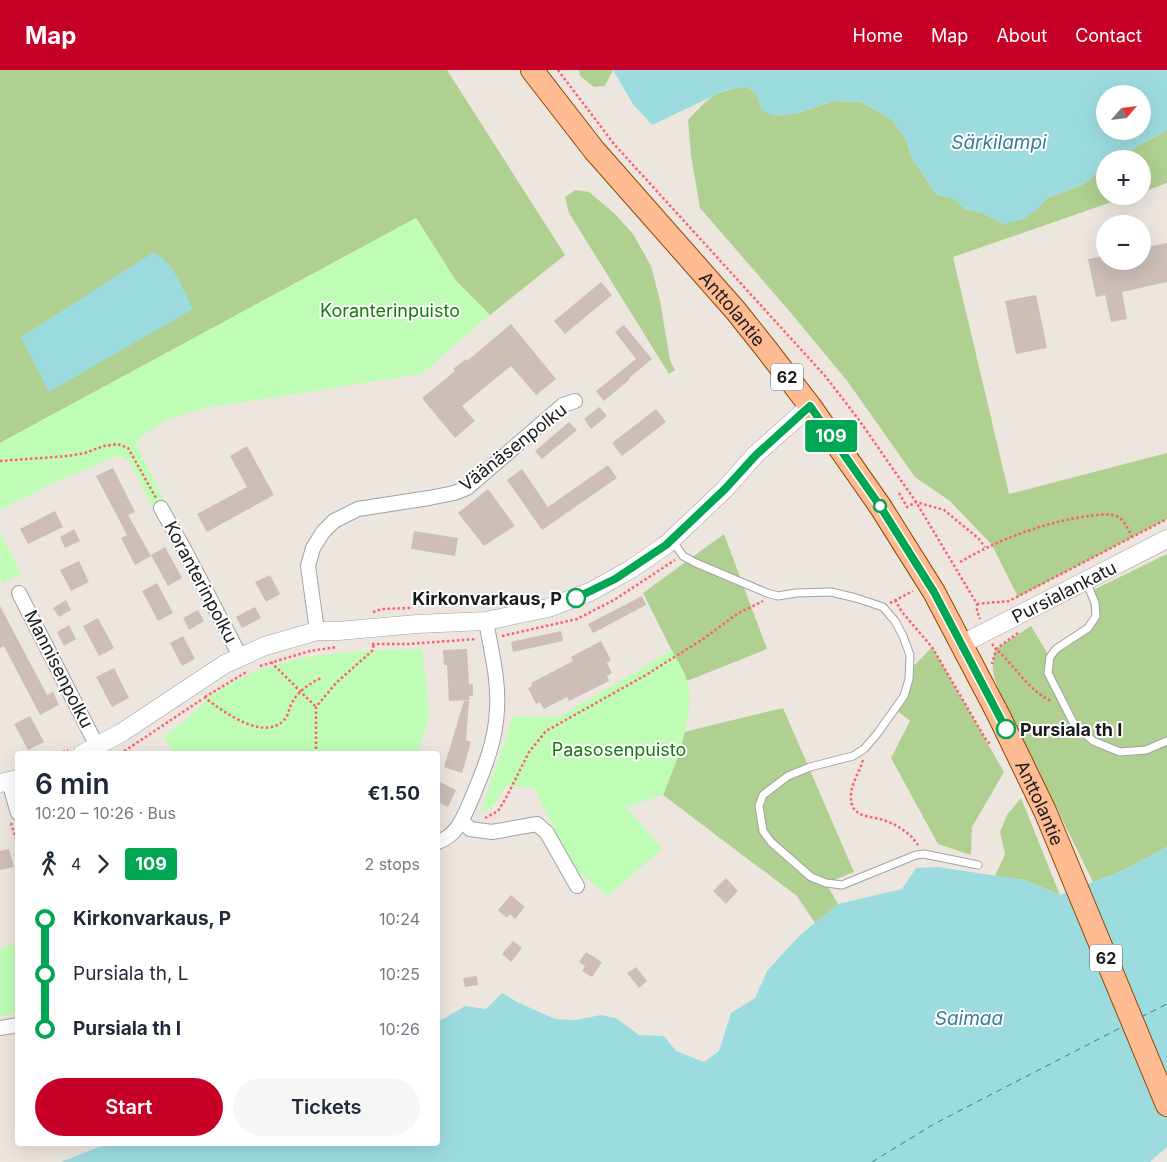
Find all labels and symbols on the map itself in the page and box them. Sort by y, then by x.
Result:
north arrow [1096,85,1151,140]
water label: Särkilampi [951,131,1047,154]
street label: Anttolantie [695,267,770,350]
park label: Koranterinpuisto [320,300,460,321]
road number: 62 [771,364,803,390]
street label: Väänäsenpolku [455,399,571,495]
line badge: 109 [802,420,860,452]
unlabelled marker [873,499,887,513]
street label: Koranterinpolku [160,518,242,646]
street label: Pursialankatu [1008,557,1120,627]
place label: Kirkonvarkaus, P [412,588,562,609]
marker: Kirkonvarkaus, P [566,588,586,608]
street label: Mannisenpolku [20,607,98,731]
marker: Pursiala th I [996,719,1016,739]
place label: Pursiala th I [1020,719,1122,740]
park label: Paasosenpuisto [552,739,686,760]
street label: Anttolantie [1012,757,1068,848]
road number: 62 [1090,944,1122,971]
water label: Saimaa [935,1007,1004,1030]

